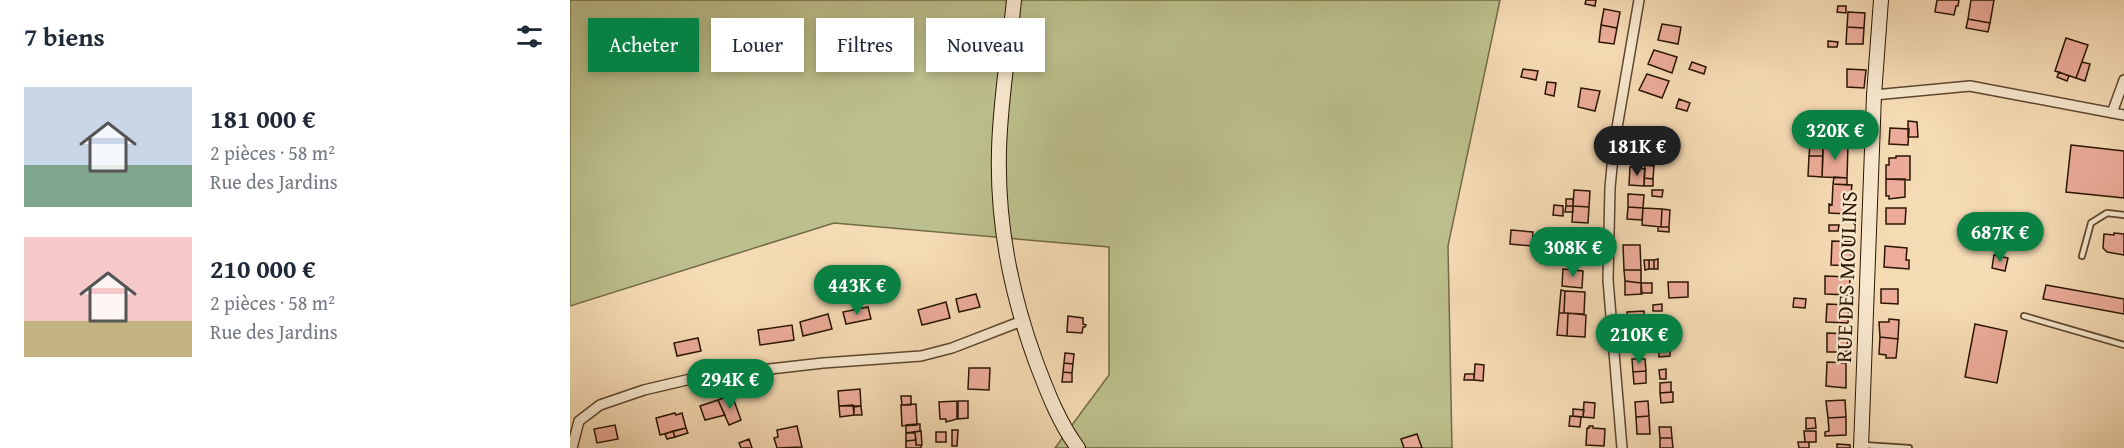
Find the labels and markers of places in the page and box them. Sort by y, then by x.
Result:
pin: 320K € [1786,110,1884,161]
pin: 181K € [1588,126,1686,177]
pin: 687K € [1951,212,2049,263]
pin: 308K € [1524,227,1622,278]
pin: 443K € [808,265,906,316]
pin: 210K € [1590,314,1688,365]
pin: 294K € [681,359,779,410]

